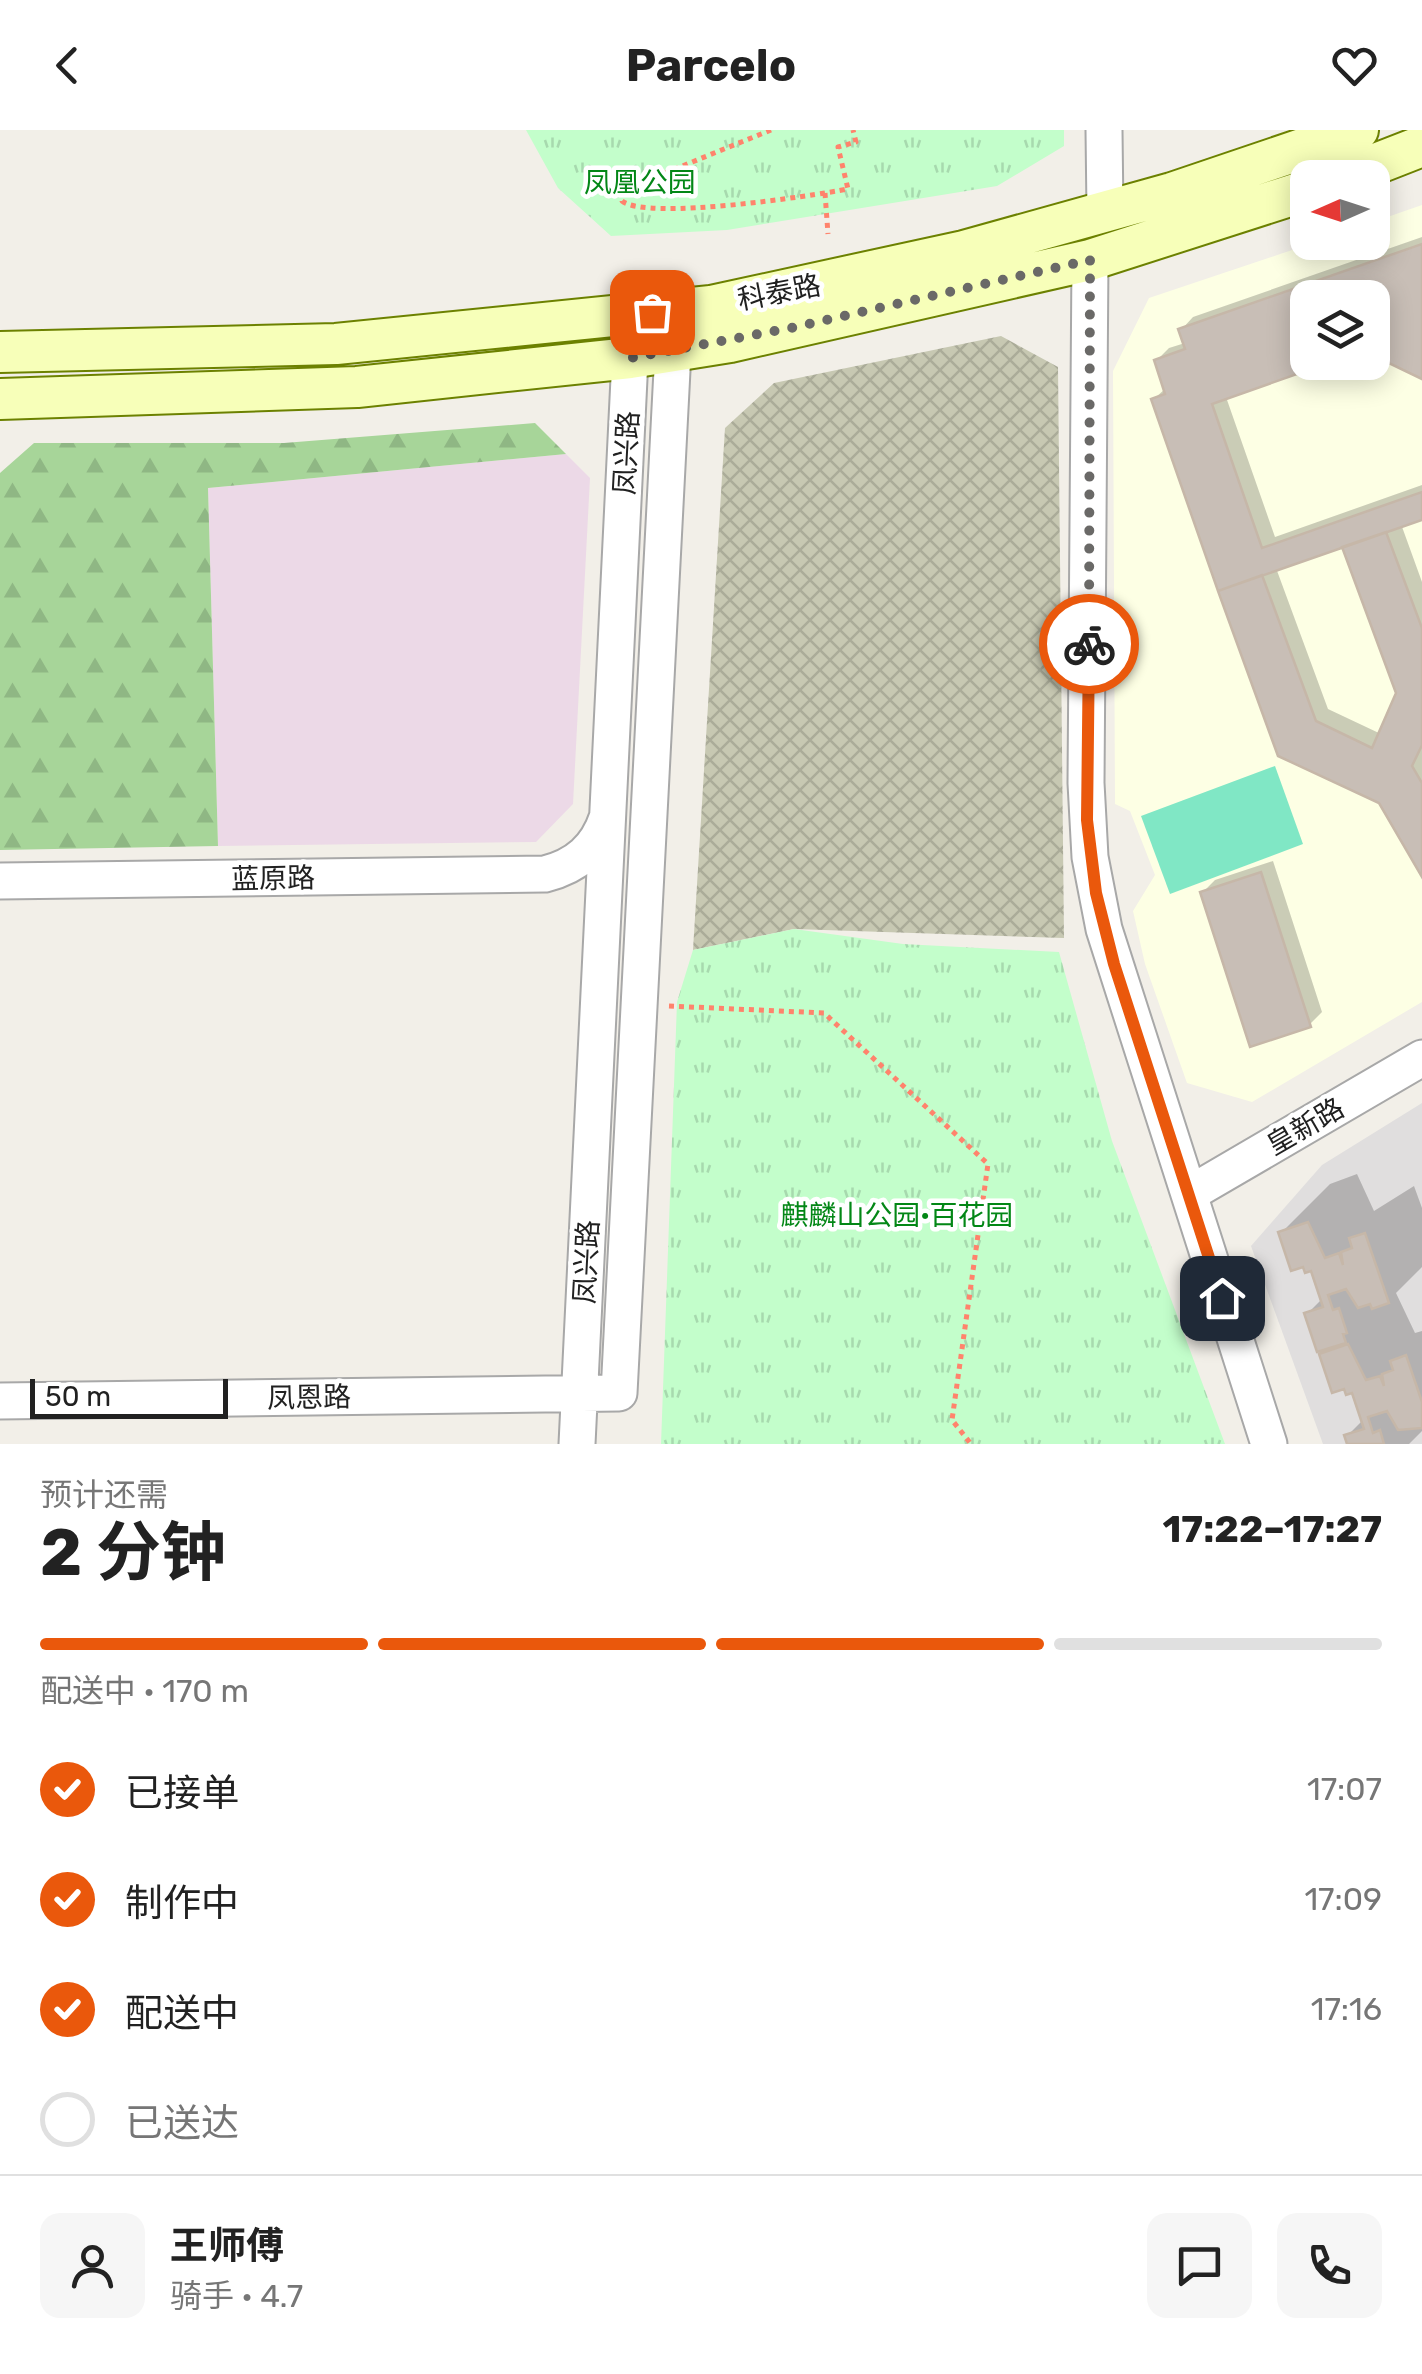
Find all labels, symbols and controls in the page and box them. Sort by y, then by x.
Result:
icon: back [40,38,95,93]
icon: heart [1327,38,1382,93]
text: Parcelo [626,39,796,92]
north arrow [1290,160,1390,260]
map controls [1290,160,1390,380]
park label: 凤凰公园 [584,166,696,199]
street label: 科泰路 [735,268,823,317]
pin [610,270,695,355]
button: layers [1290,280,1390,380]
icon: bag [625,285,680,340]
street label: 凤兴路 [608,410,645,496]
courier [1039,594,1139,694]
icon: bike [1062,617,1117,672]
street label: 蓝原路 [231,861,315,896]
street label: 皇新路 [1261,1091,1350,1162]
park label: 麒麟山公园·百花园 [780,1199,1014,1232]
street label: 凤兴路 [568,1219,605,1305]
pin [1180,1256,1265,1341]
icon: home [1195,1271,1250,1326]
scale bar [30,1374,228,1418]
text: 50 m [45,1380,111,1413]
street label: 凤恩路 [267,1380,351,1415]
text: 预计还需 [40,1476,168,1514]
text: 17:22–17:27 [1162,1506,1382,1552]
text: 2 分钟 [40,1514,226,1591]
text: 配送中 · 170 m [40,1672,249,1710]
icon: check [40,1762,95,1817]
text: 已接单 [125,1770,239,1816]
text: 17:07 [1307,1770,1382,1808]
icon: check [40,1872,95,1927]
text: 制作中 [125,1880,239,1926]
text: 17:09 [1304,1880,1382,1918]
icon: check [40,1982,95,2037]
text: 配送中 [125,1990,239,2036]
text: 17:16 [1311,1990,1382,2028]
text: 已送达 [125,2100,239,2146]
button: person [40,2213,145,2318]
button: chat [1147,2213,1252,2318]
button: phone [1277,2213,1382,2318]
text: 王师傅 [170,2223,284,2269]
text: 骑手 · 4.7 [170,2277,303,2315]

